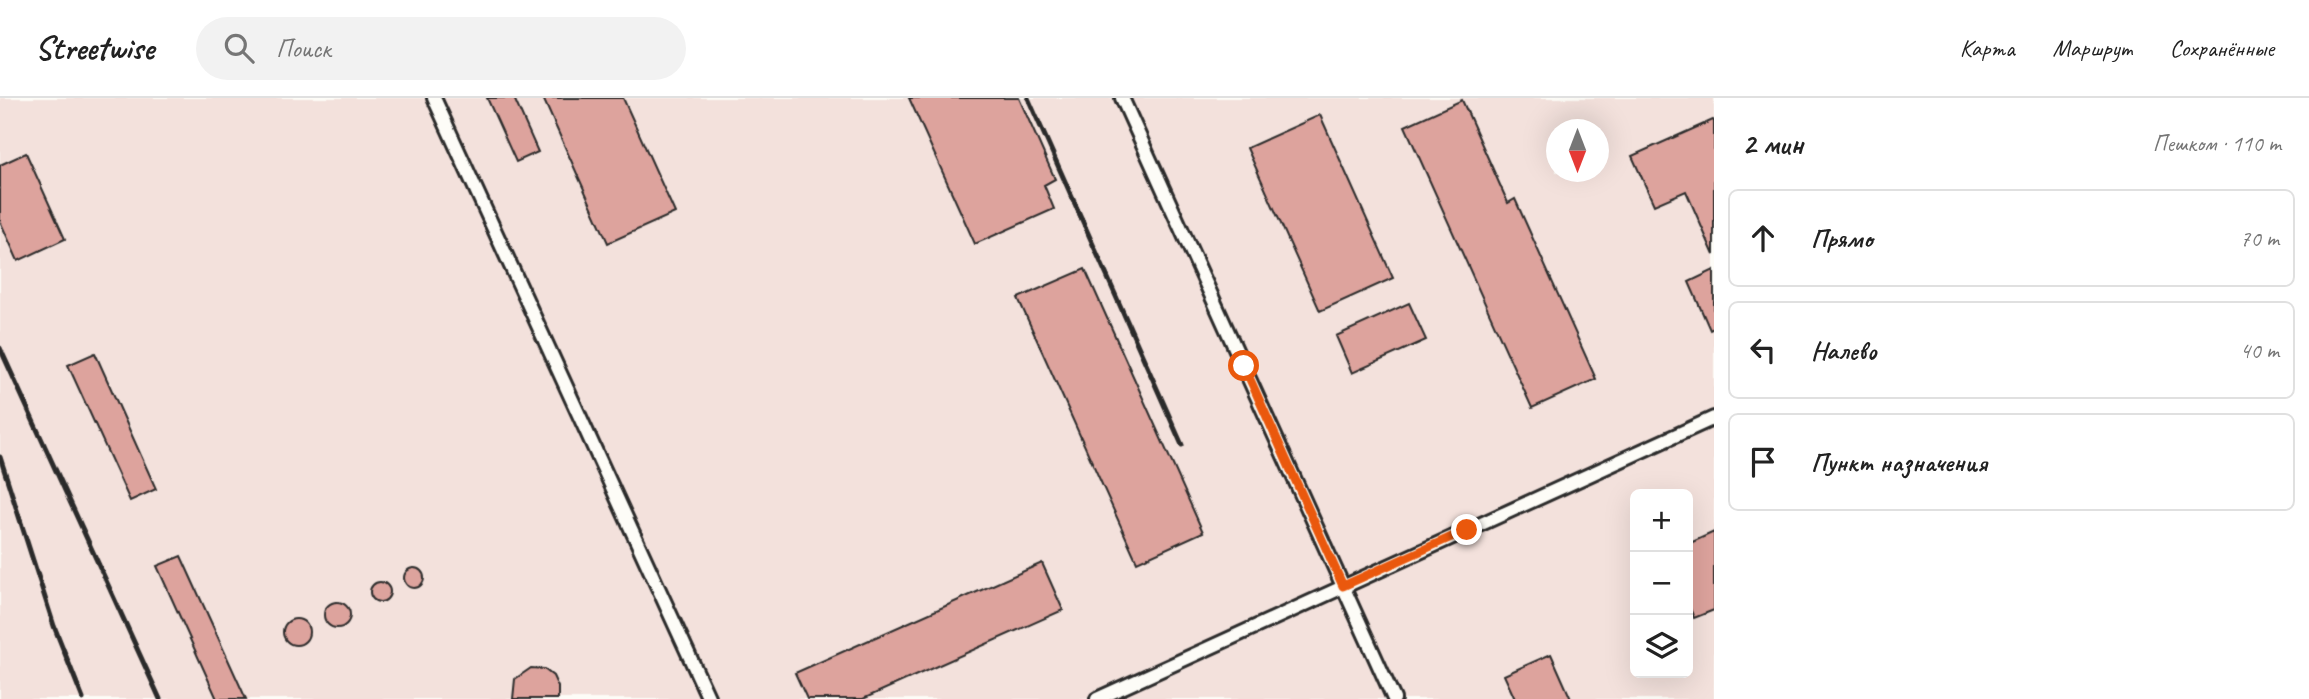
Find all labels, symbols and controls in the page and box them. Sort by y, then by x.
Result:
search box [196,17,686,80]
text: Streetwise [35,27,154,69]
icon: search [220,29,258,67]
text: Поиск [276,32,331,65]
text: Карта [1960,33,2015,63]
text: Маршрут [2053,33,2132,63]
text: Сохранённые [2170,33,2274,63]
north arrow [1546,119,1609,182]
text: 2 мин [1742,125,1803,163]
text: Пешком · 110 m [2153,129,2281,158]
icon: ahead [1744,219,1782,257]
text: Прямо [1811,222,1873,255]
text: 70 m [2240,224,2279,253]
icon: left [1744,331,1782,369]
text: Налево [1811,334,1877,367]
text: 40 m [2240,336,2279,365]
route start [1228,350,1259,381]
icon: arrive [1744,443,1782,481]
text: Пункт назначения [1811,446,1987,479]
map controls [1630,489,1693,678]
button: + [1630,489,1693,552]
route end [1451,514,1482,545]
button: − [1630,552,1693,615]
button: layers [1630,615,1693,678]

